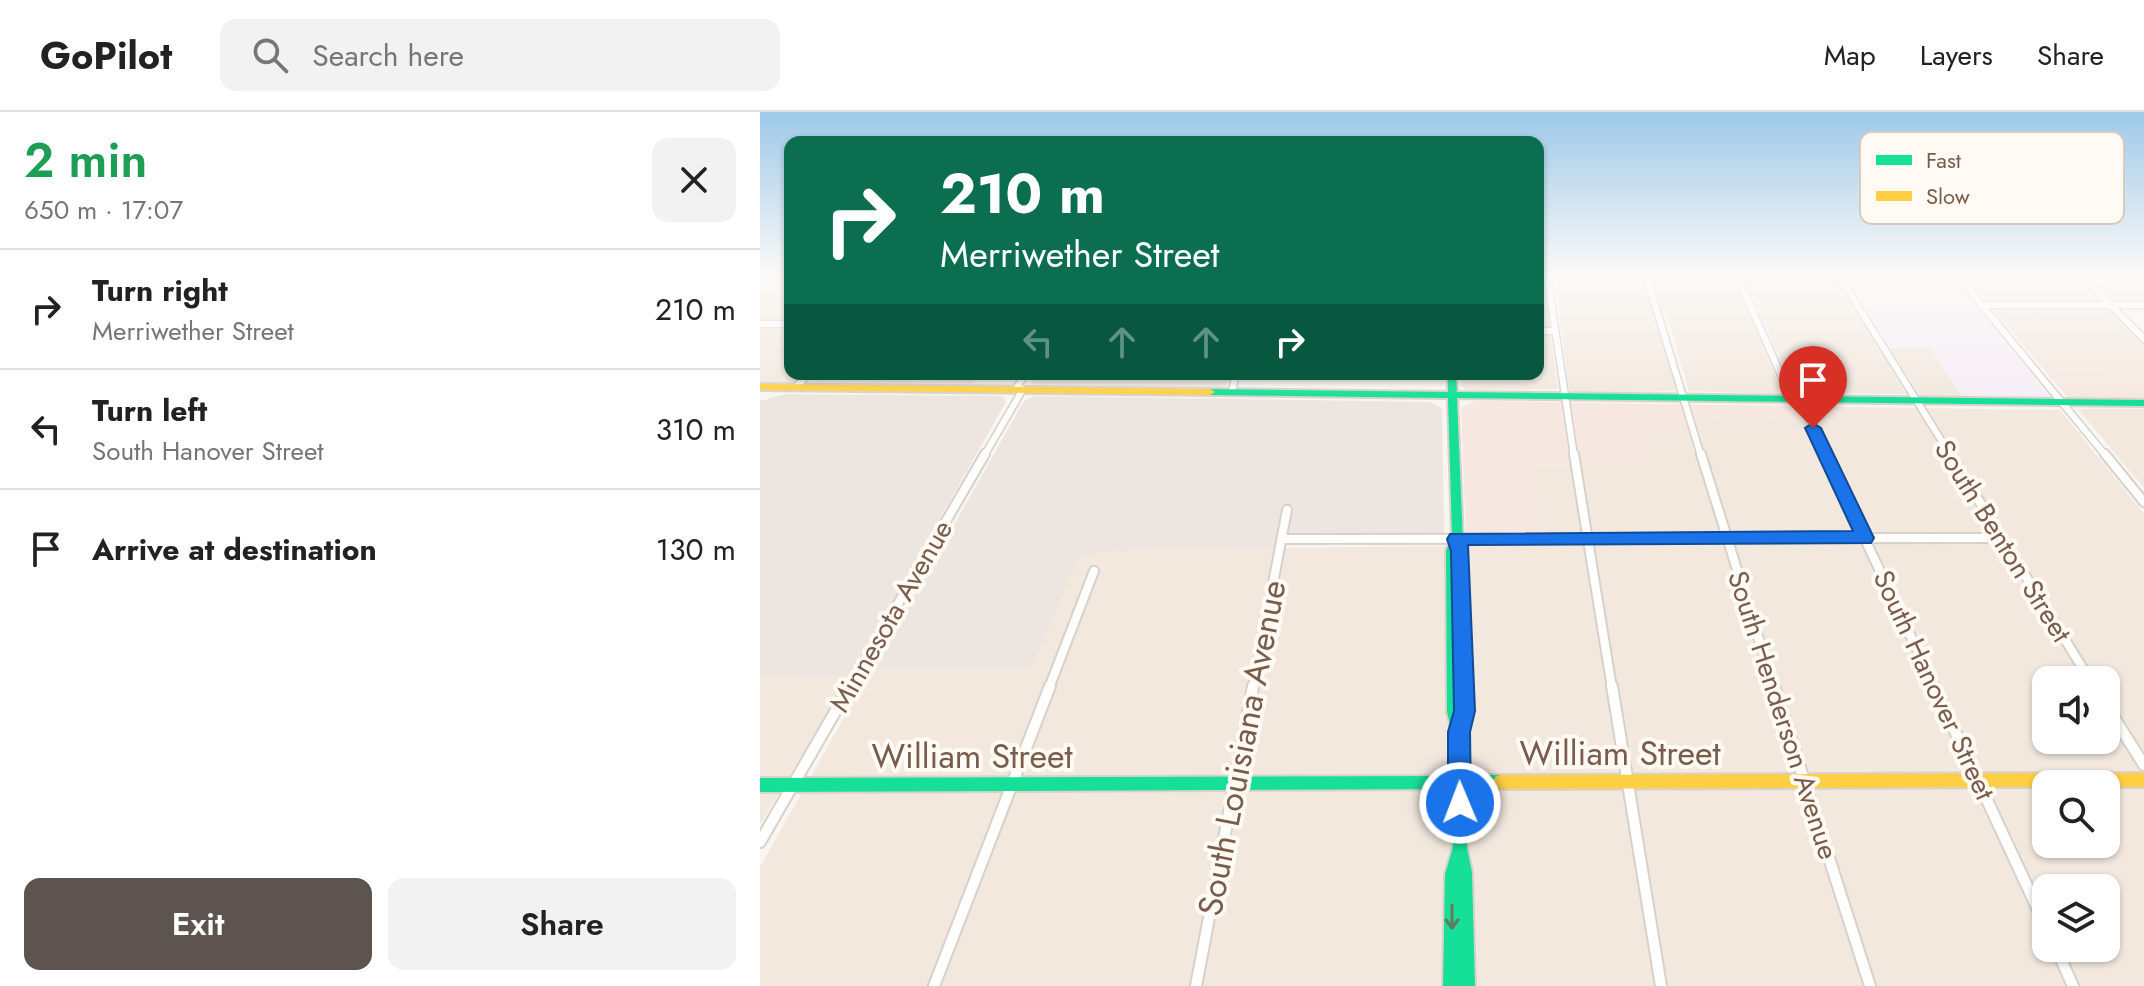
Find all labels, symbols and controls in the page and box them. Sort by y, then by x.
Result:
search box [220,19,780,91]
text: GoPilot [40,28,172,83]
icon: search [248,33,292,77]
text: Search here [312,34,464,77]
text: Map [1824,35,1876,76]
text: Layers [1920,35,1993,76]
text: Share [2037,35,2104,76]
text: 2 min [24,126,147,195]
legend [1860,132,2124,224]
button: close [652,138,736,222]
text: Fast [1926,144,1962,176]
text: 210 m [940,153,1105,234]
icon: right [808,168,912,272]
text: Slow [1926,180,1970,212]
text: 650 m · 17:07 [24,191,183,229]
text: Merriwether Street [940,228,1219,280]
text: Turn right [92,269,228,312]
icon: right [24,287,68,331]
text: 210 m [655,288,736,331]
text: Merriwether Street [92,312,294,350]
icon: left [1016,320,1060,364]
icon: ahead [1100,320,1144,364]
icon: ahead [1184,320,1228,364]
icon: right [1268,320,1312,364]
pin [1779,346,1847,428]
icon: arrive [1791,358,1835,402]
text: Turn left [92,389,207,432]
icon: left [24,407,68,451]
text: 310 m [656,408,736,451]
text: South Hanover Street [92,432,324,470]
street label: South Benton Street [1924,432,2082,650]
street label: Minnesota Avenue [819,512,963,720]
icon: arrive [24,527,68,571]
text: Arrive at destination [92,528,377,571]
text: 130 m [656,528,736,571]
street label: South Hanover Street [1863,563,2005,807]
street label: South Henderson Avenue [1717,565,1849,865]
street label: South Louisiana Avenue [1185,576,1299,920]
map controls [2032,666,2120,962]
button: sound [2032,666,2120,754]
street label: William Street [1519,729,1721,778]
street label: William Street [871,732,1073,781]
position arrow [1418,761,1502,845]
button: search [2032,770,2120,858]
button: layers [2032,874,2120,962]
button: Exit [24,878,372,970]
button: Share [388,878,736,970]
one-way arrow [1444,903,1460,930]

